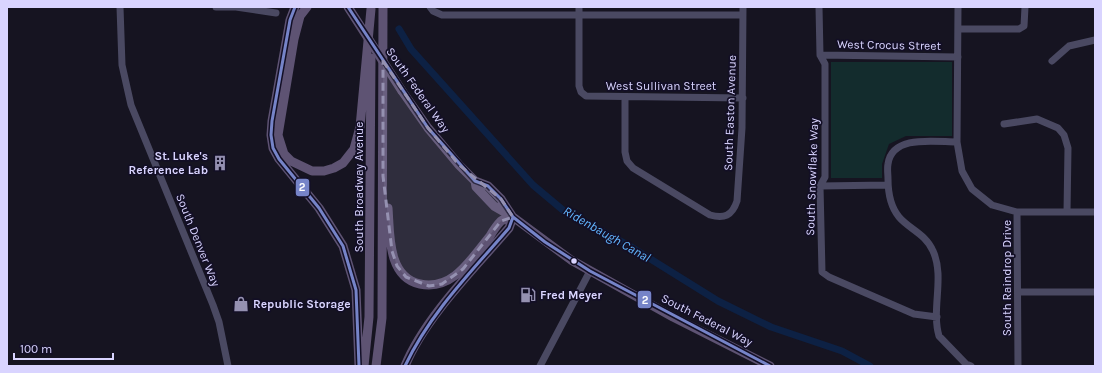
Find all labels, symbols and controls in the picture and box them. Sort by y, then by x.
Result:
street label: West Crocus Street [837,37,942,53]
street label: South Federal Way [383,45,453,136]
street label: South Easton Avenue [721,55,739,171]
street label: West Sullivan Street [606,79,717,93]
street label: South Snowflake Way [803,117,821,236]
street label: South Broadway Avenue [352,122,366,252]
place label: St. Luke's Reference Lab [129,149,208,177]
building icon: St. Luke's Reference Lab [211,154,229,172]
line badge: 2 [295,178,310,197]
text: 2 [299,181,306,194]
street label: South Denver Way [173,192,223,289]
water label: Ridenbaugh Canal [561,203,653,265]
street label: South Raindrop Drive [1000,220,1014,336]
unlabelled marker [569,256,579,266]
fuel station icon: Fred Meyer [519,286,537,304]
place label: Fred Meyer [540,288,602,302]
line badge: 2 [637,290,652,309]
street label: South Federal Way [659,291,755,349]
text: 2 [642,294,649,307]
shop icon: Republic Storage [232,295,250,313]
place label: Republic Storage [253,297,351,311]
scale bar [14,335,113,361]
text: 100 m [20,342,52,356]

